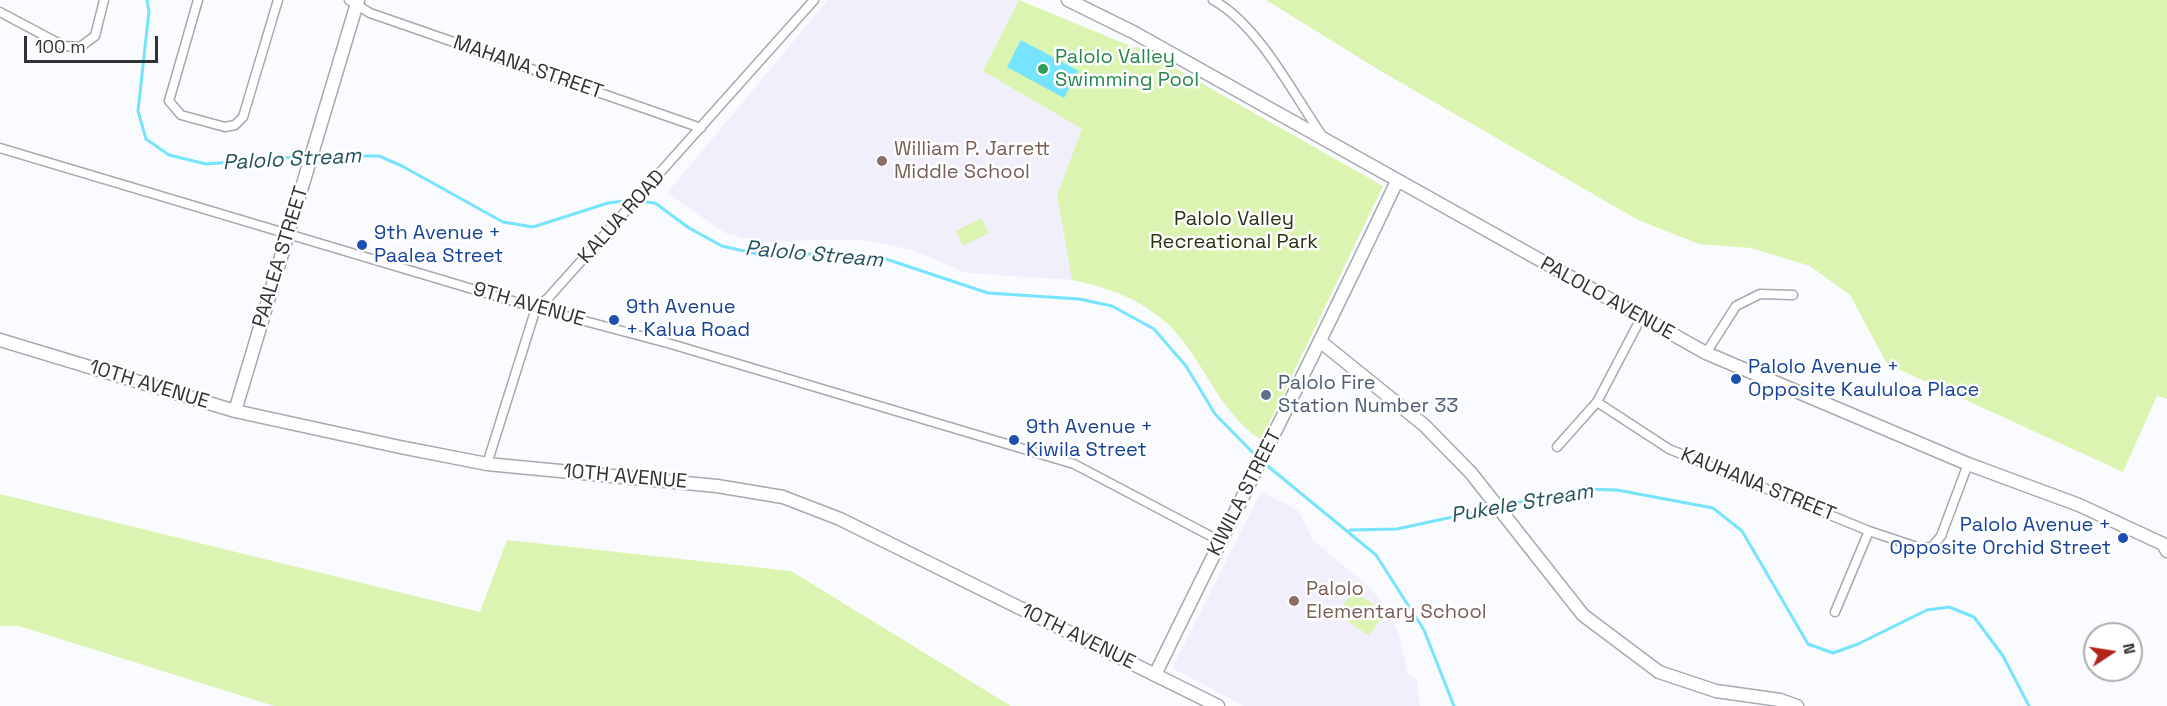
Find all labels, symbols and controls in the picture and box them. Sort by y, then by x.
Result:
scale bar [27,24,160,62]
street label: MAHANA STREET [450,31,606,105]
text: 100 m [35,35,86,58]
place label: Palolo Valley Swimming Pool [1055,46,1199,93]
marker: Palolo Valley Swimming Pool [1036,62,1050,76]
place label: William P. Jarrett Middle School [894,138,1050,185]
water label: Palolo Stream [222,144,362,176]
marker: William P. Jarrett Middle School [875,154,889,168]
street label: KALUA ROAD [574,165,670,269]
street label: PAALEA STREET [248,184,314,330]
park label: Palolo Valley Recreational Park [1150,208,1318,255]
place label: 9th Avenue + Paalea Street [374,222,503,269]
water label: Palolo Stream [744,236,884,274]
marker: 9th Avenue + Paalea Street [355,238,369,252]
street label: PALOLO AVENUE [1536,252,1678,346]
street label: 9TH AVENUE [470,278,588,332]
place label: 9th Avenue + Kalua Road [626,296,750,343]
marker: 9th Avenue + Kalua Road [607,313,621,327]
street label: 10TH AVENUE [86,355,212,415]
place label: Palolo Avenue + Opposite Kaululoa Place [1748,356,1979,403]
place label: Palolo Fire Station Number 33 [1278,372,1458,419]
marker: Palolo Avenue + Opposite Kaululoa Place [1729,372,1743,386]
marker: Palolo Fire Station Number 33 [1259,388,1273,402]
place label: 9th Avenue + Kiwila Street [1026,416,1153,463]
street label: KIWILA STREET [1203,426,1287,560]
marker: 9th Avenue + Kiwila Street [1007,433,1021,447]
street label: KAUHANA STREET [1677,443,1839,527]
street label: 10TH AVENUE [562,460,688,494]
water label: Pukele Stream [1449,479,1595,529]
place label: Palolo Avenue + Opposite Orchid Street [1889,514,2111,561]
marker: Palolo Avenue + Opposite Orchid Street [2116,531,2130,545]
place label: Palolo Elementary School [1306,578,1487,625]
marker: Palolo Elementary School [1287,594,1301,608]
street label: 10TH AVENUE [1017,599,1139,675]
north arrow [2083,622,2143,682]
text: N [2118,641,2141,656]

